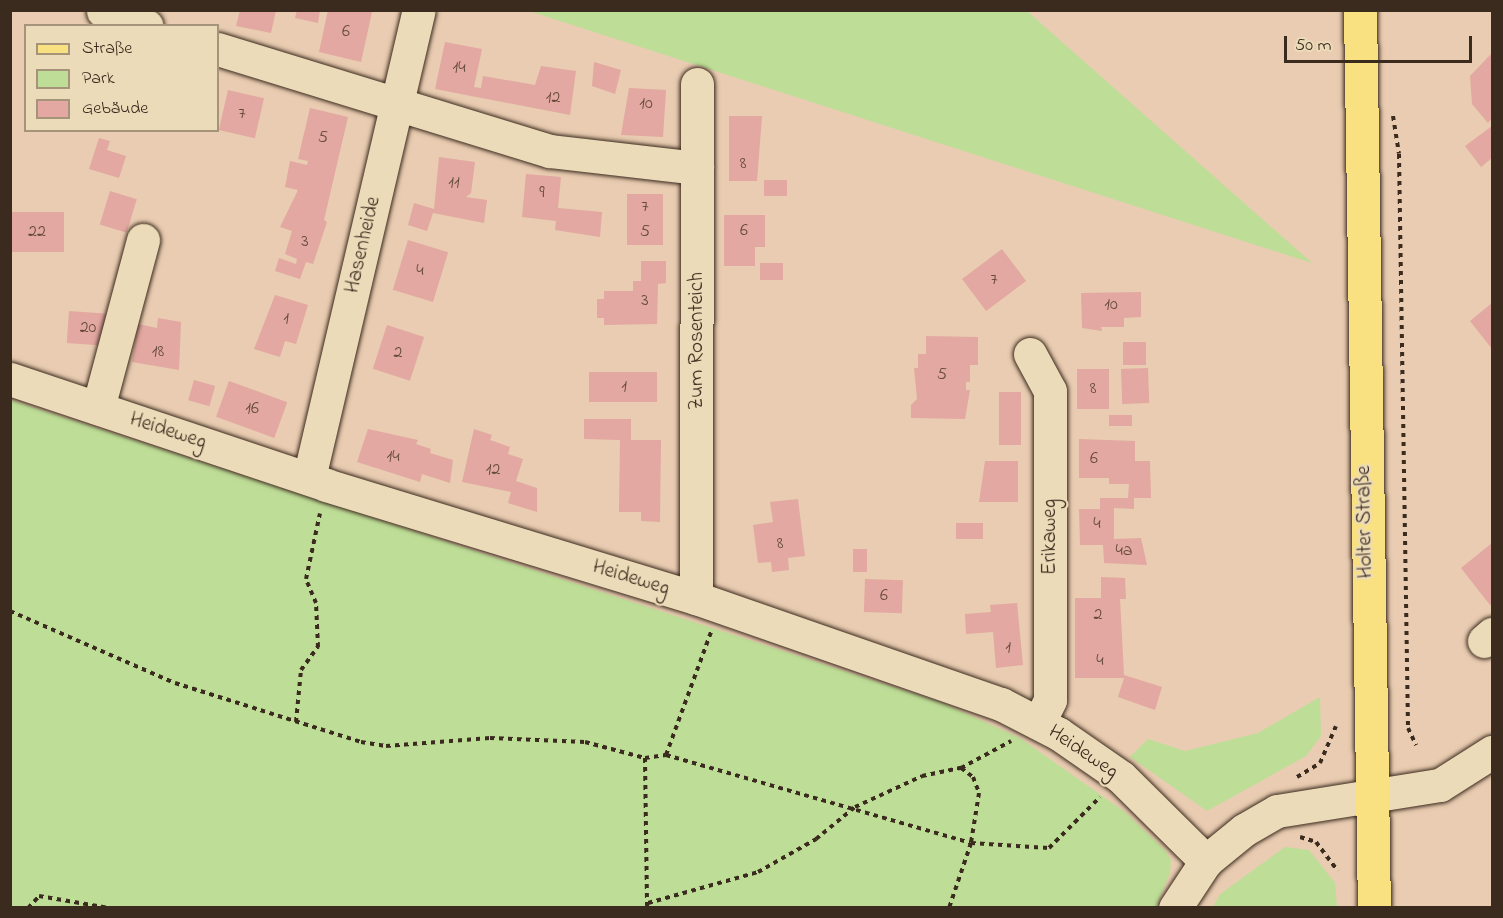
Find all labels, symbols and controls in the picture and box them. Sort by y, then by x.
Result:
house number: 6 [342,21,350,43]
legend [24,24,219,132]
scale bar [1287,24,1474,62]
text: 50 m [1295,33,1332,59]
text: Straße [82,36,132,62]
house number: 14 [452,57,466,79]
text: Park [82,66,115,92]
house number: 12 [546,87,560,109]
house number: 10 [639,93,653,115]
text: Gebäude [82,96,148,122]
house number: 7 [238,103,246,125]
house number: 5 [318,127,328,149]
house number: 8 [740,153,746,175]
house number: 11 [448,172,460,194]
house number: 9 [539,182,545,204]
street label: Hasenheide [340,194,386,296]
house number: 7 [641,196,649,218]
house number: 6 [740,220,748,242]
house number: 22 [28,221,46,243]
house number: 5 [640,221,650,243]
house number: 3 [301,231,309,253]
house number: 4 [416,260,424,282]
house number: 7 [990,269,998,291]
street label: Zum Rosenteich [684,272,710,410]
house number: 3 [641,290,649,312]
house number: 10 [1104,294,1118,316]
house number: 1 [283,308,289,330]
house number: 20 [80,317,96,339]
house number: 18 [152,341,164,363]
house number: 2 [394,342,402,364]
house number: 5 [937,364,947,386]
house number: 1 [621,376,627,398]
house number: 8 [1090,378,1096,400]
house number: 16 [245,398,259,420]
street label: Heideweg [126,407,210,455]
house number: 14 [386,446,400,468]
house number: 6 [1090,448,1098,470]
house number: 12 [486,459,500,481]
street label: Holter Straße [1351,465,1379,579]
street label: Erikaweg [1037,499,1063,575]
house number: 4 [1093,513,1101,535]
house number: 8 [777,533,783,555]
house number: 4a [1115,540,1133,562]
street label: Heideweg [589,554,673,602]
house number: 6 [880,585,888,607]
house number: 2 [1094,604,1102,626]
house number: 1 [1005,637,1011,659]
house number: 4 [1096,650,1104,672]
street label: Heideweg [1043,719,1123,785]

